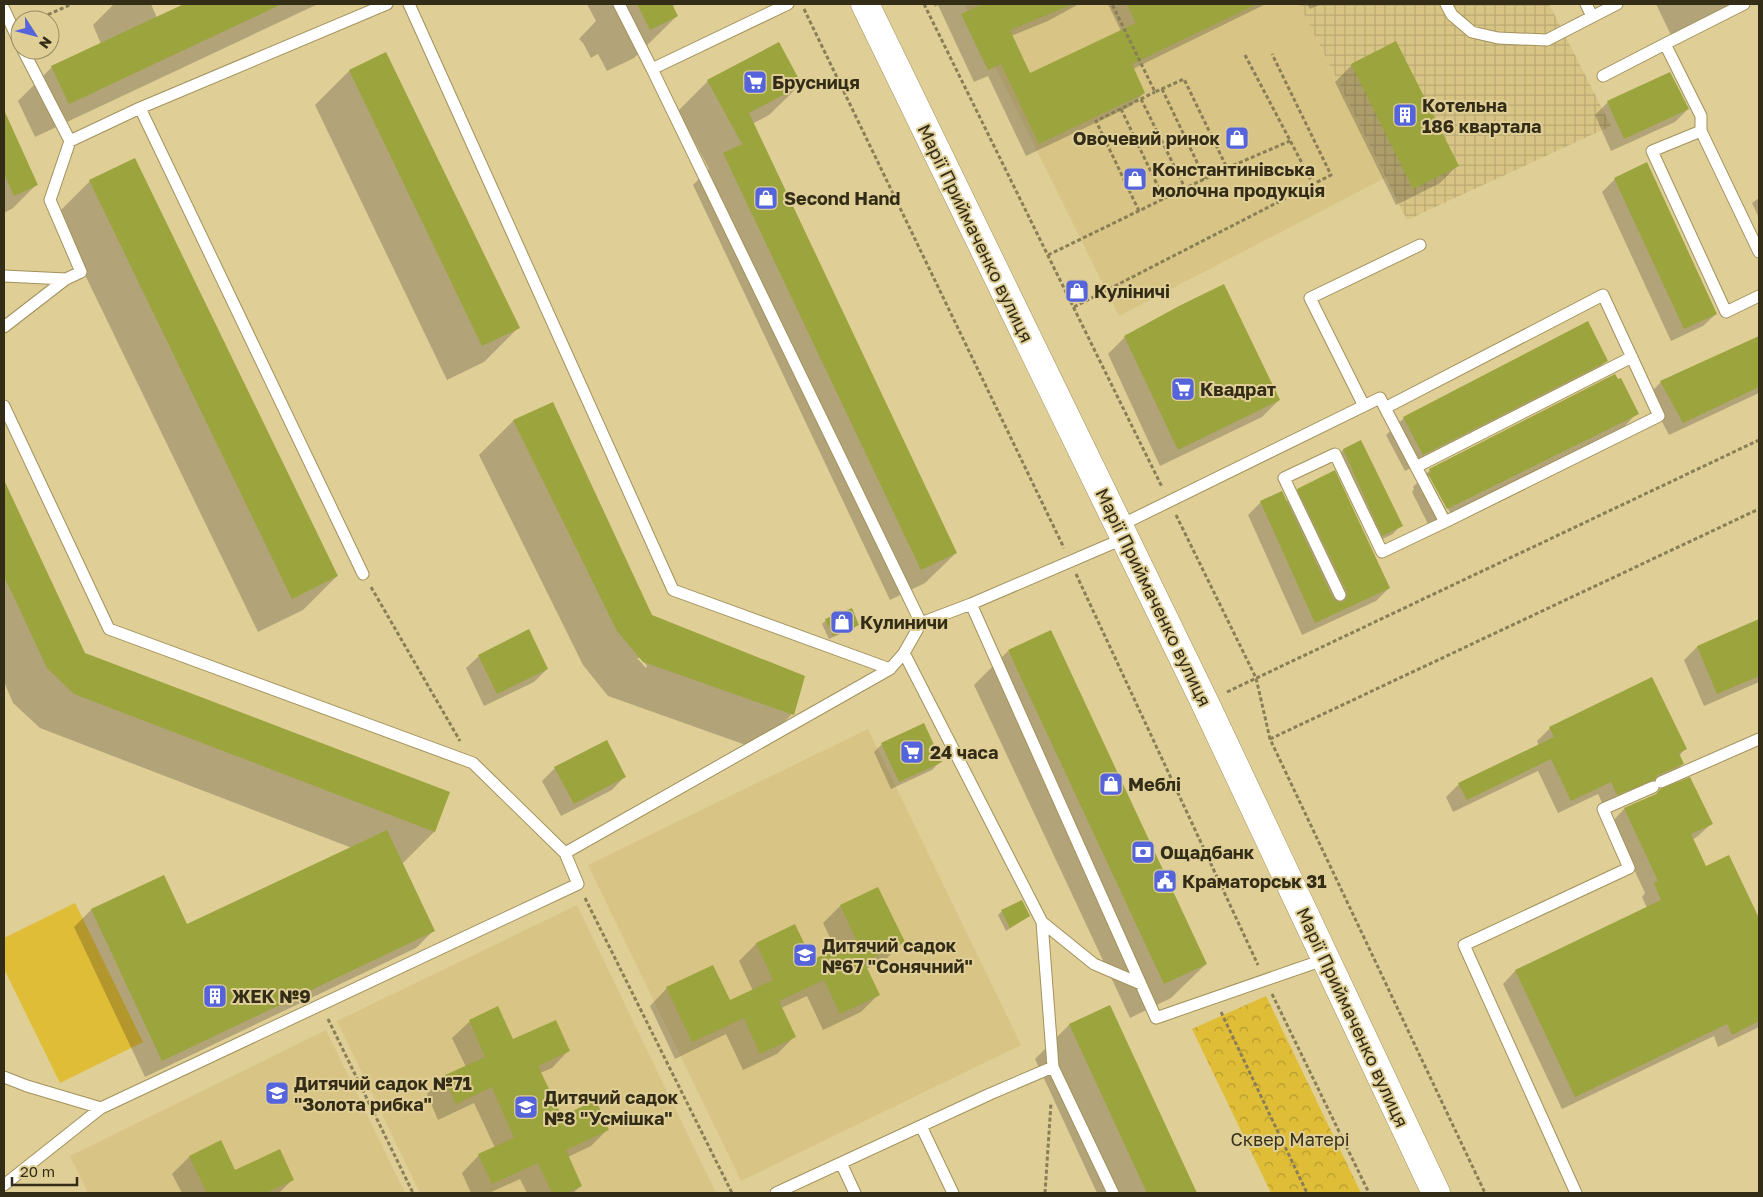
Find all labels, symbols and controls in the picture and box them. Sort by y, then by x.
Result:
north arrow [10,10,60,60]
text: N [36,34,56,52]
supermarket icon: Брусниця [742,69,768,95]
place label: Брусниця [772,71,860,93]
place label: Котельна 186 квартала [1422,94,1541,137]
building icon: Котельна 186 квартала [1392,102,1418,128]
street label: Марії Приймаченко вулиця [913,120,1039,346]
shop icon: Овочевий ринок [1224,125,1250,151]
place label: Овочевий ринок [1073,127,1221,149]
place label: Константинівська молочна продукція [1152,158,1325,201]
shop icon: Константинівська молочна продукція [1122,166,1148,192]
shop icon: Second Hand [753,185,779,211]
place label: Second Hand [784,187,900,209]
shop icon: Куліничі [1064,278,1090,304]
place label: Куліничі [1094,280,1170,302]
supermarket icon: Квадрат [1170,376,1196,402]
place label: Квадрат [1200,378,1276,400]
street label: Марії Приймаченко вулиця [1091,484,1217,710]
shop icon: Кулиничи [829,609,855,635]
place label: Кулиничи [860,611,948,633]
supermarket icon: 24 часа [899,739,925,765]
place label: 24 часа [930,741,998,763]
shop icon: Меблі [1098,771,1124,797]
place label: Меблі [1128,773,1181,795]
bank icon: Ощадбанк [1130,839,1156,865]
place label: Ощадбанк [1160,841,1255,863]
public building icon: Краматорськ 31 [1152,868,1178,894]
place label: Краматорськ 31 [1182,870,1326,892]
street label: Марії Приймаченко вулиця [1292,904,1414,1130]
place label: Дитячий садок №67 "Сонячний" [822,934,973,977]
school or university icon: Дитячий садок №67 "Сонячний" [792,942,818,968]
building icon: ЖЕК №9 [202,983,228,1009]
place label: ЖЕК №9 [232,985,311,1007]
place label: Дитячий садок №71 "Золота рибка" [294,1072,472,1115]
school or university icon: Дитячий садок №71 "Золота рибка" [264,1080,290,1106]
place label: Дитячий садок №8 "Усмішка" [544,1086,679,1129]
school or university icon: Дитячий садок №8 "Усмішка" [513,1094,539,1120]
park label: Сквер Матері [1230,1128,1350,1150]
scale bar [12,1154,78,1186]
text: 20 m [20,1162,55,1180]

